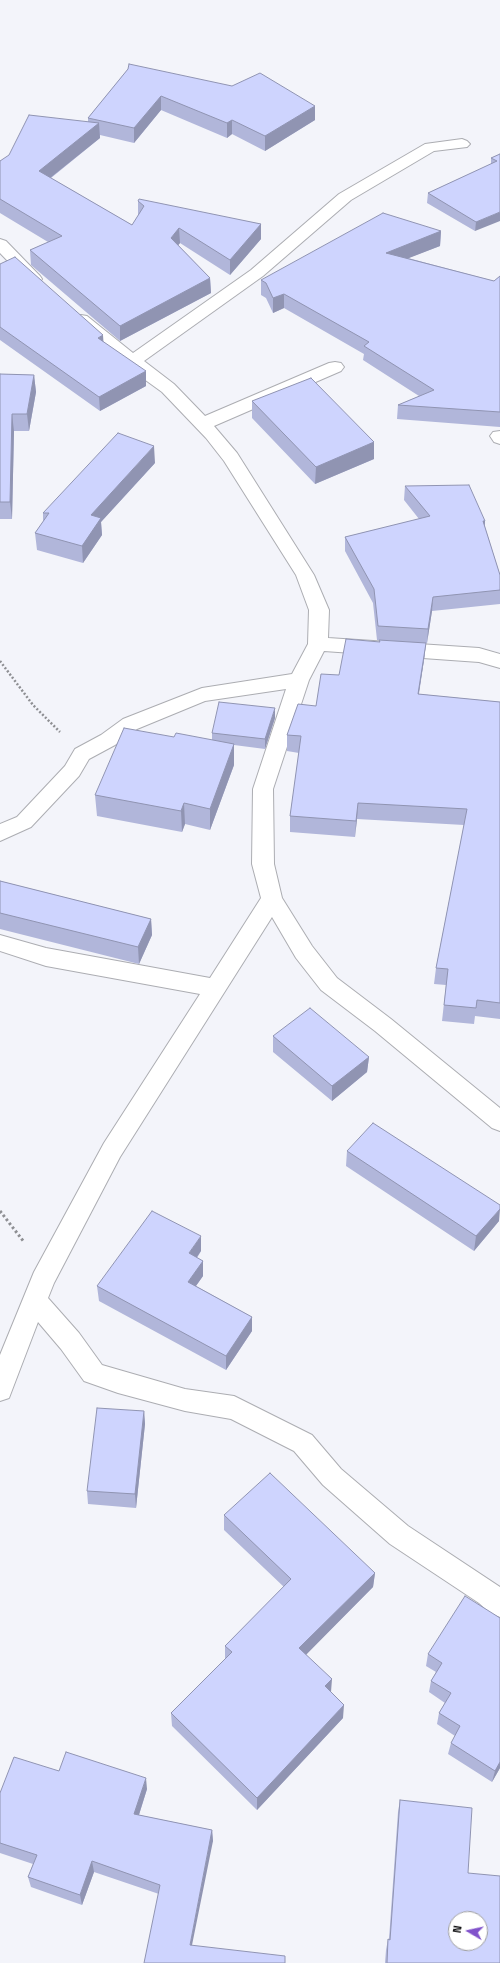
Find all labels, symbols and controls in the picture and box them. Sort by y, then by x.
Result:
north arrow [448,1911,488,1951]
text: N [449,1924,466,1934]

